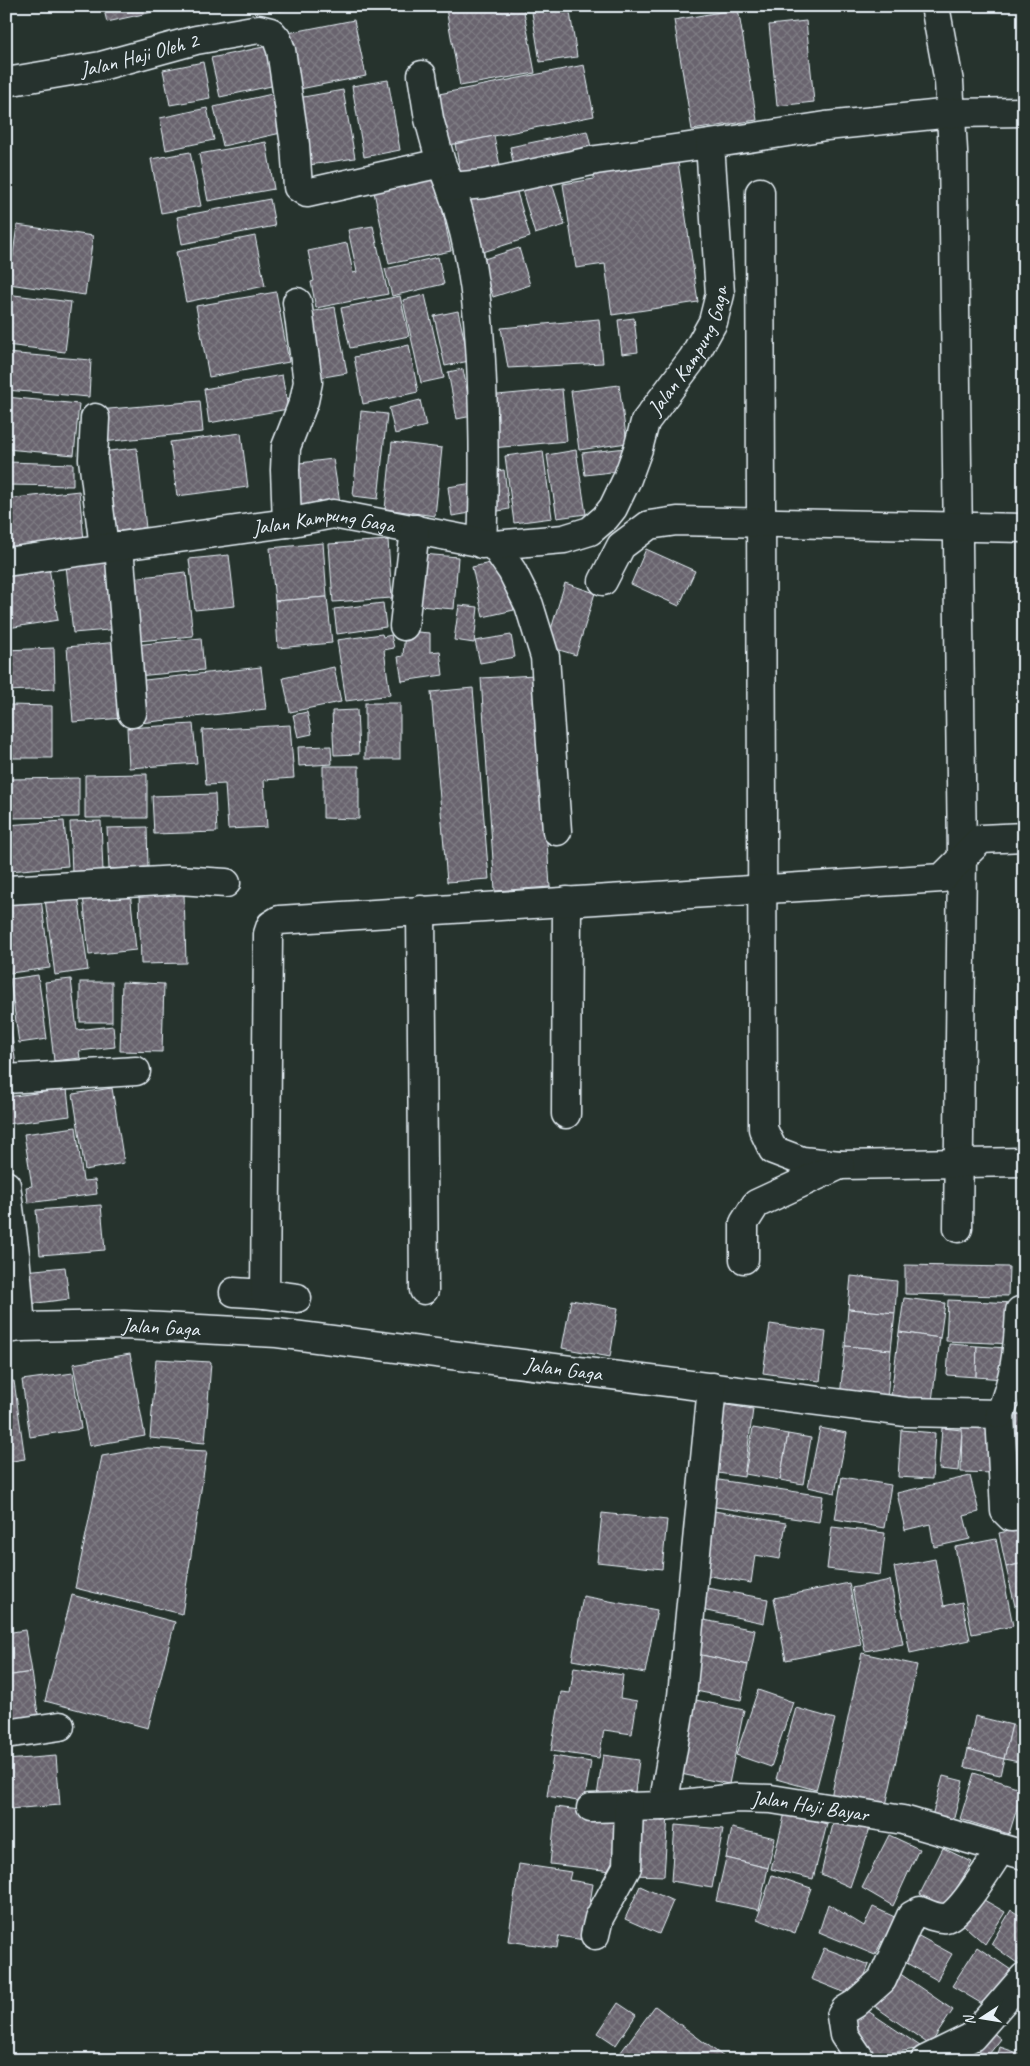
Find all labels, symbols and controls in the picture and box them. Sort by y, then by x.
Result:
street label: Jalan Haji Oleh 2 [77,27,203,82]
street label: Jalan Kampung Gaga [641,284,733,421]
street label: Jalan Kampung Gaga [250,501,399,541]
street label: Jalan Gaga [120,1312,202,1342]
street label: Jalan Gaga [522,1351,605,1387]
street label: Jalan Haji Bayar [750,1785,872,1828]
north arrow [958,1994,1008,2044]
text: N [960,2012,979,2027]

